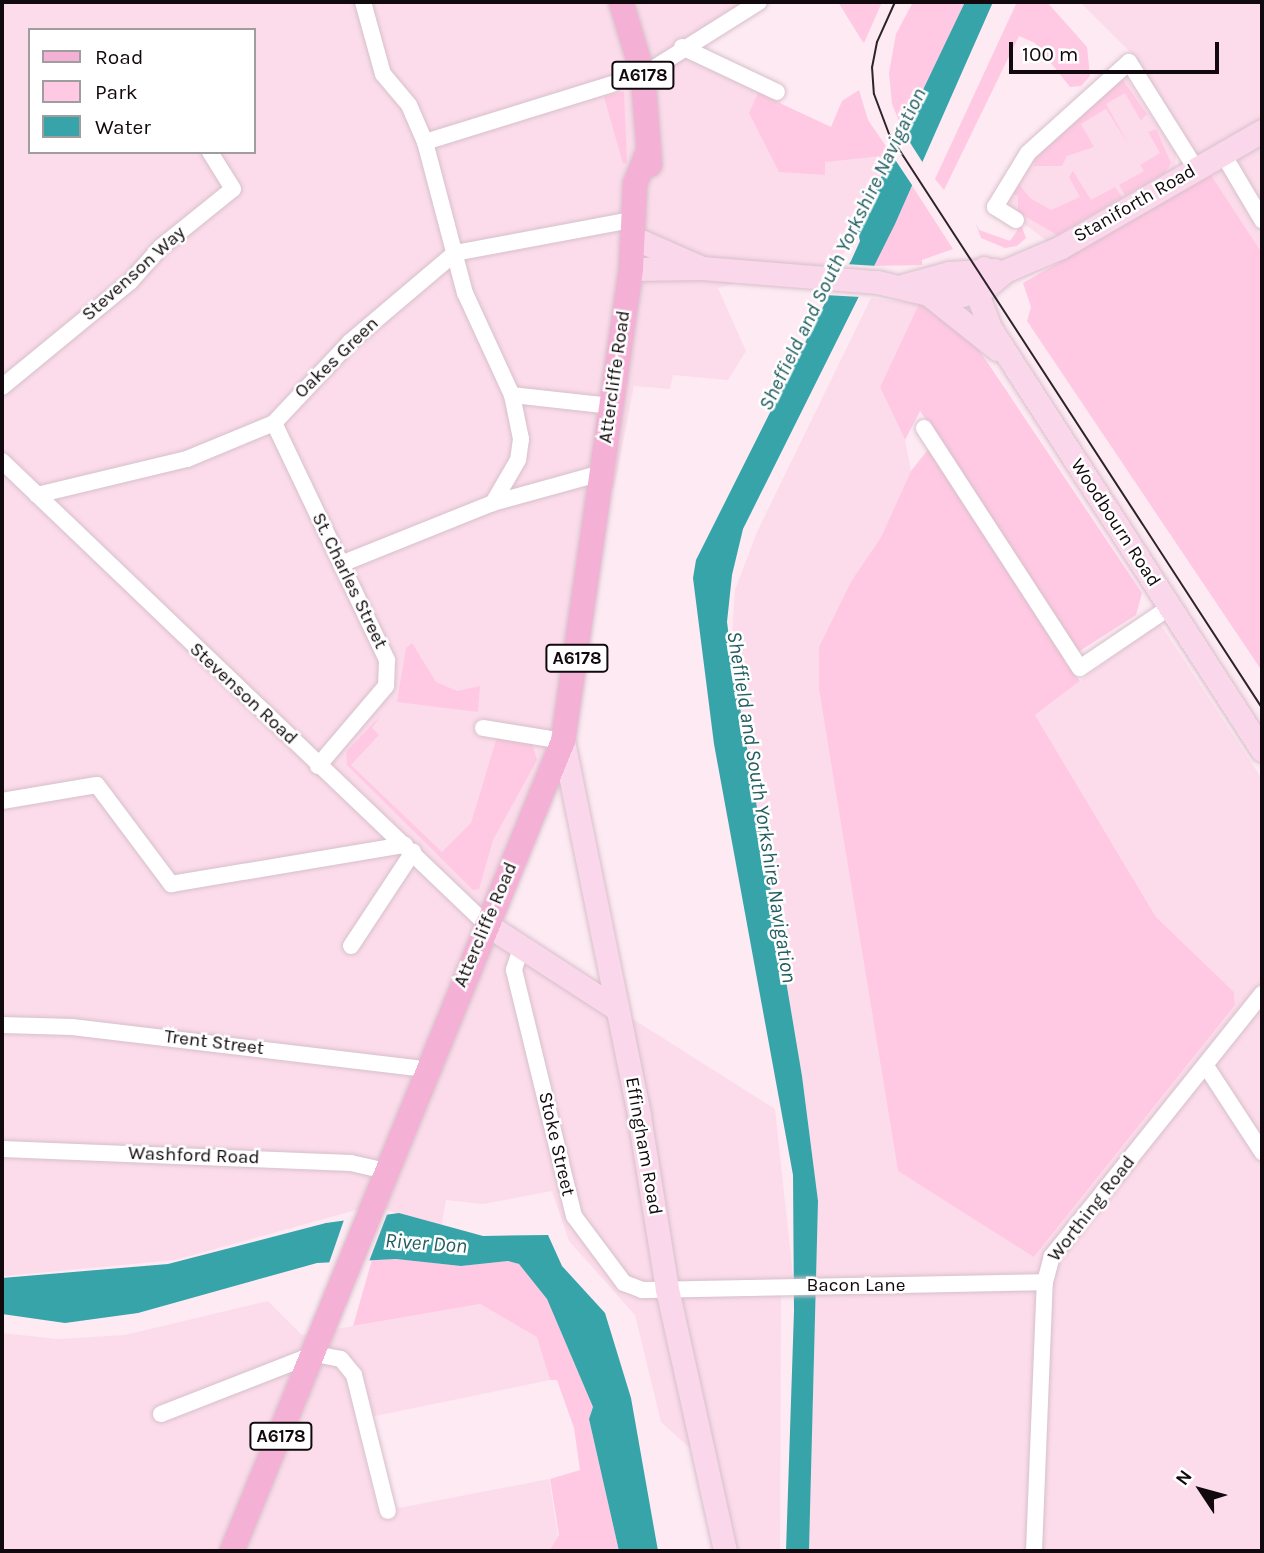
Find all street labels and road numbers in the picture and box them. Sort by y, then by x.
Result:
road number: A6178 [610,60,676,90]
street label: Staniforth Road [1070,160,1200,248]
street label: Stevenson Way [78,222,190,326]
street label: Attercliffe Road [594,309,636,445]
street label: Oakes Green [290,312,384,404]
street label: Woodbourn Road [1065,455,1165,591]
street label: St. Charles Street [306,509,392,653]
street label: Stevenson Road [184,638,302,750]
road number: A6178 [544,644,610,672]
street label: Attercliffe Road [449,859,523,991]
street label: Trent Street [163,1026,265,1060]
street label: Effingham Road [620,1075,666,1217]
street label: Stoke Street [533,1090,579,1198]
street label: Washford Road [128,1142,260,1170]
street label: Worthing Road [1044,1151,1140,1267]
street label: Bacon Lane [807,1275,905,1297]
road number: A6178 [248,1422,314,1450]

